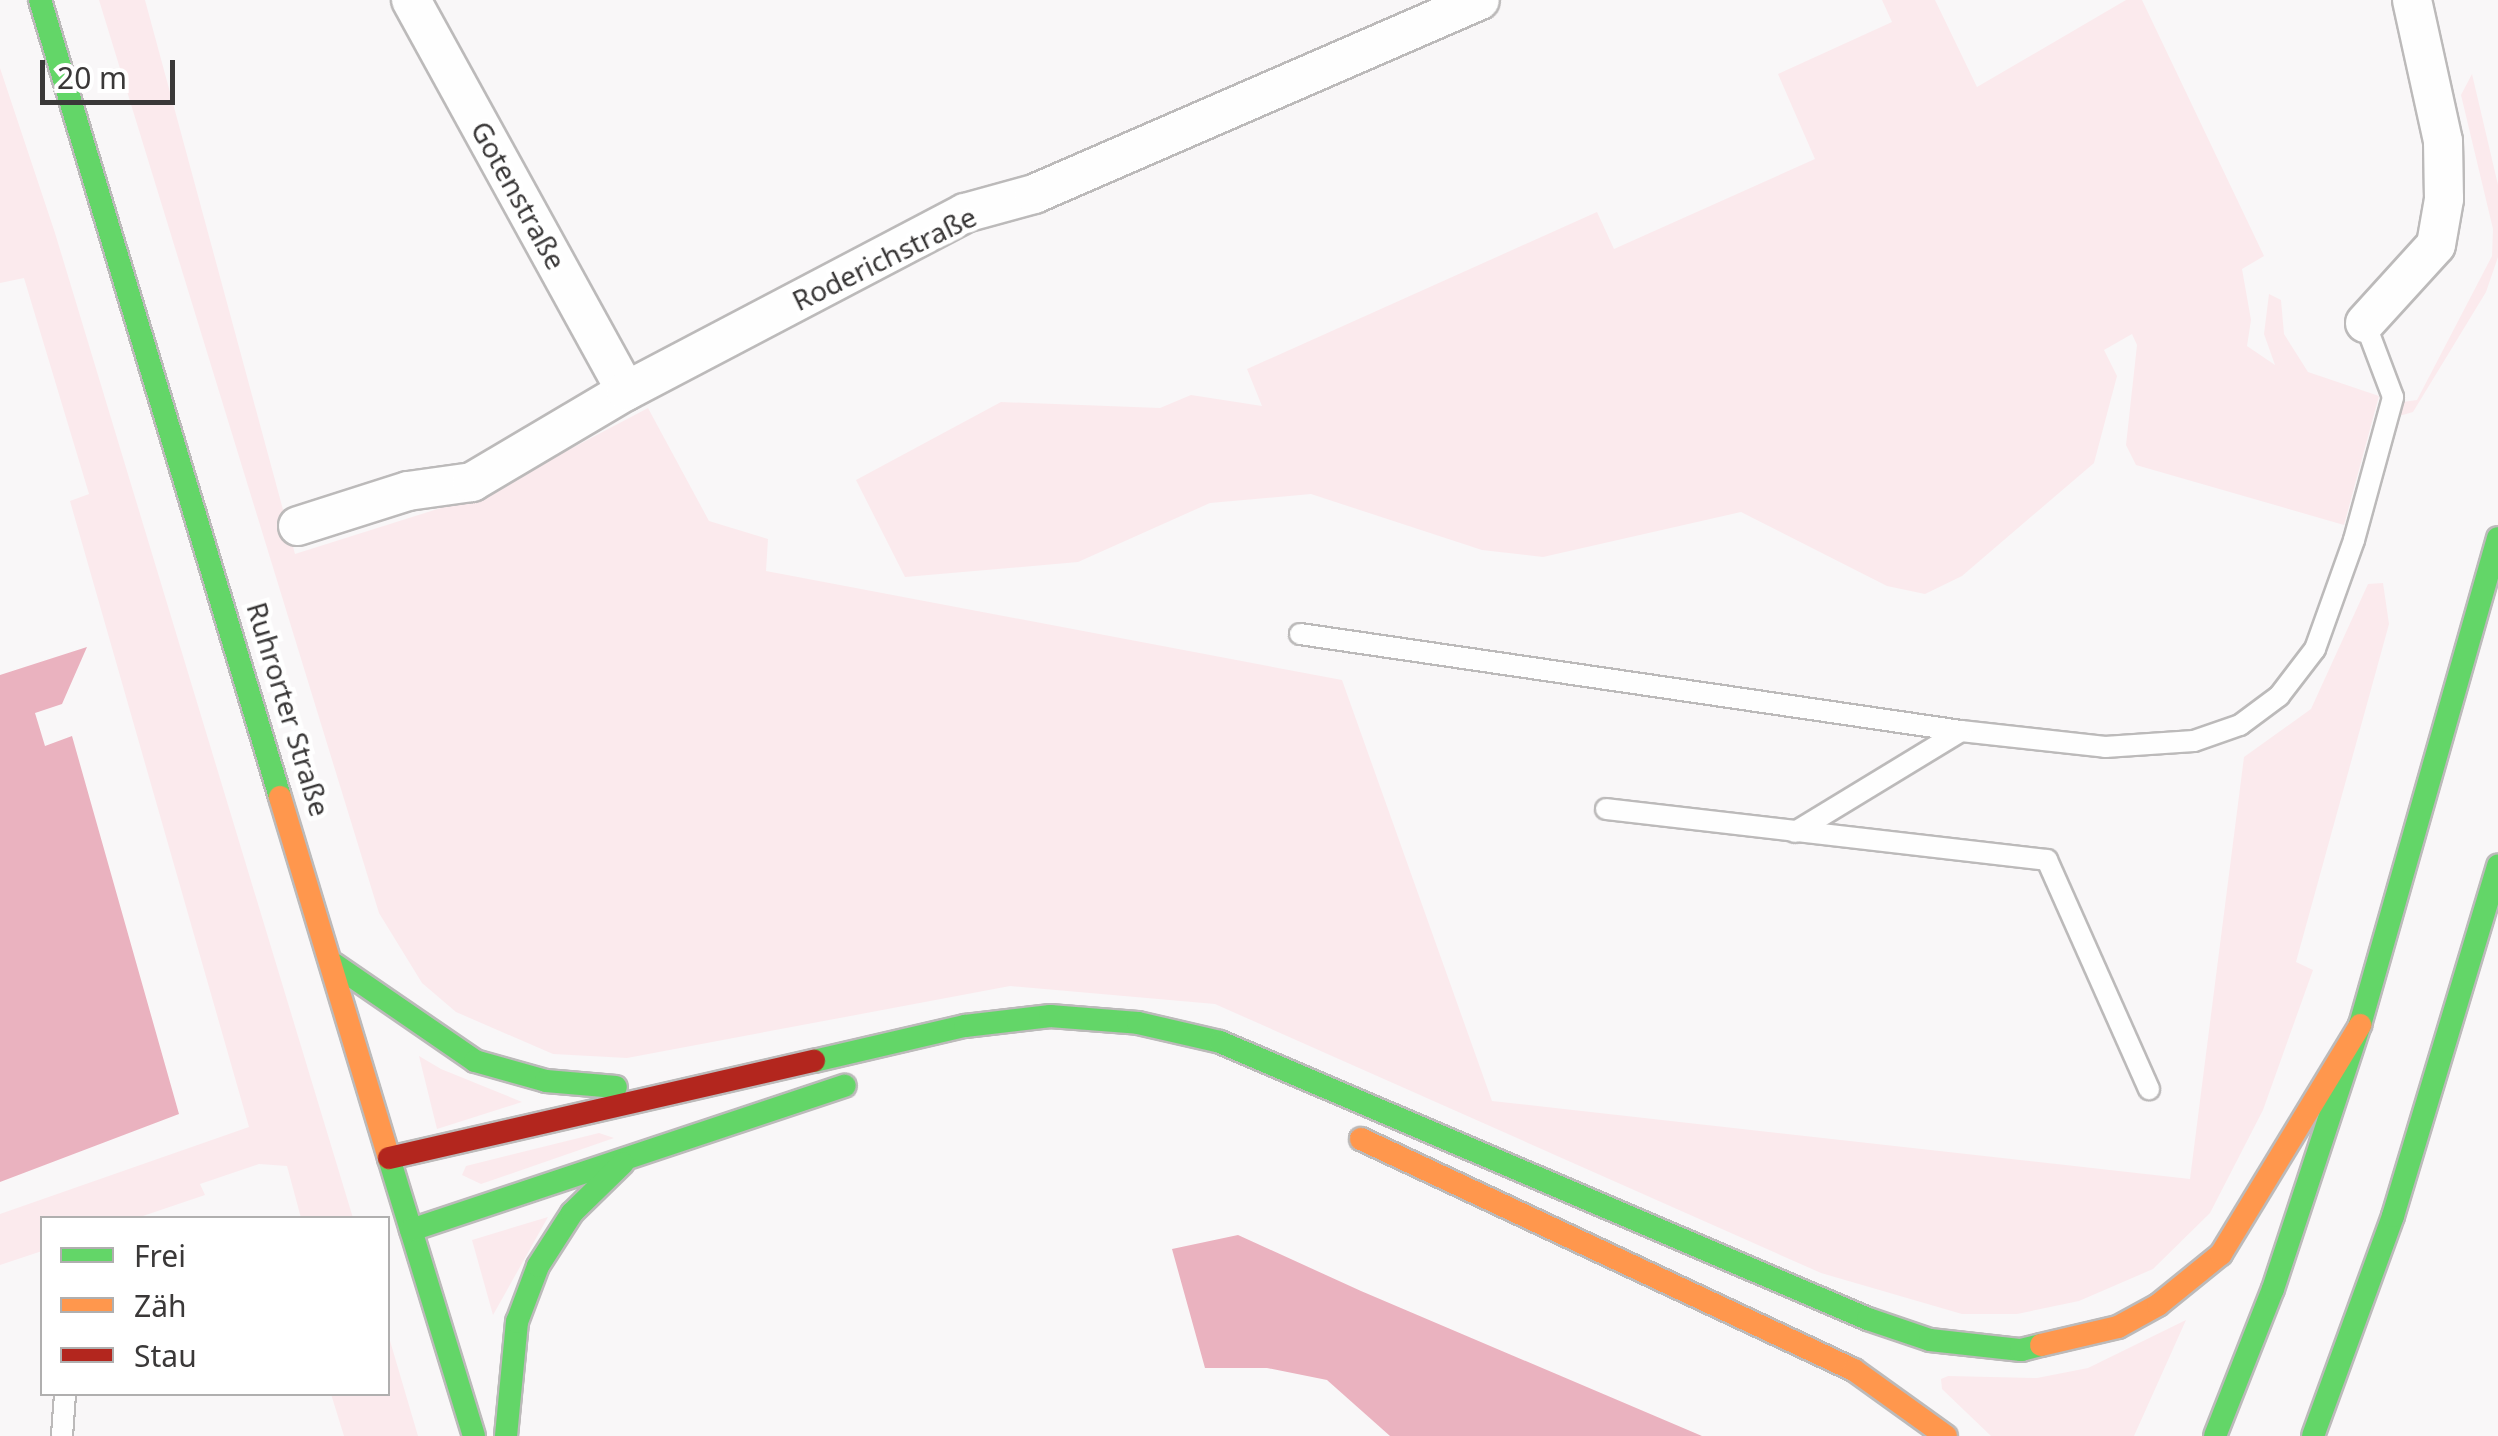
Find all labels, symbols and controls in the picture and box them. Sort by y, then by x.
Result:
scale bar [45,40,180,102]
text: 20 m [57,57,127,98]
street label: Gotenstraße [464,115,574,275]
street label: Roderichstraße [786,199,982,317]
street label: Ruhrorter Straße [240,598,338,820]
legend [40,1216,390,1396]
text: Frei [134,1235,186,1276]
text: Zäh [134,1285,187,1326]
text: Stau [134,1335,197,1376]

